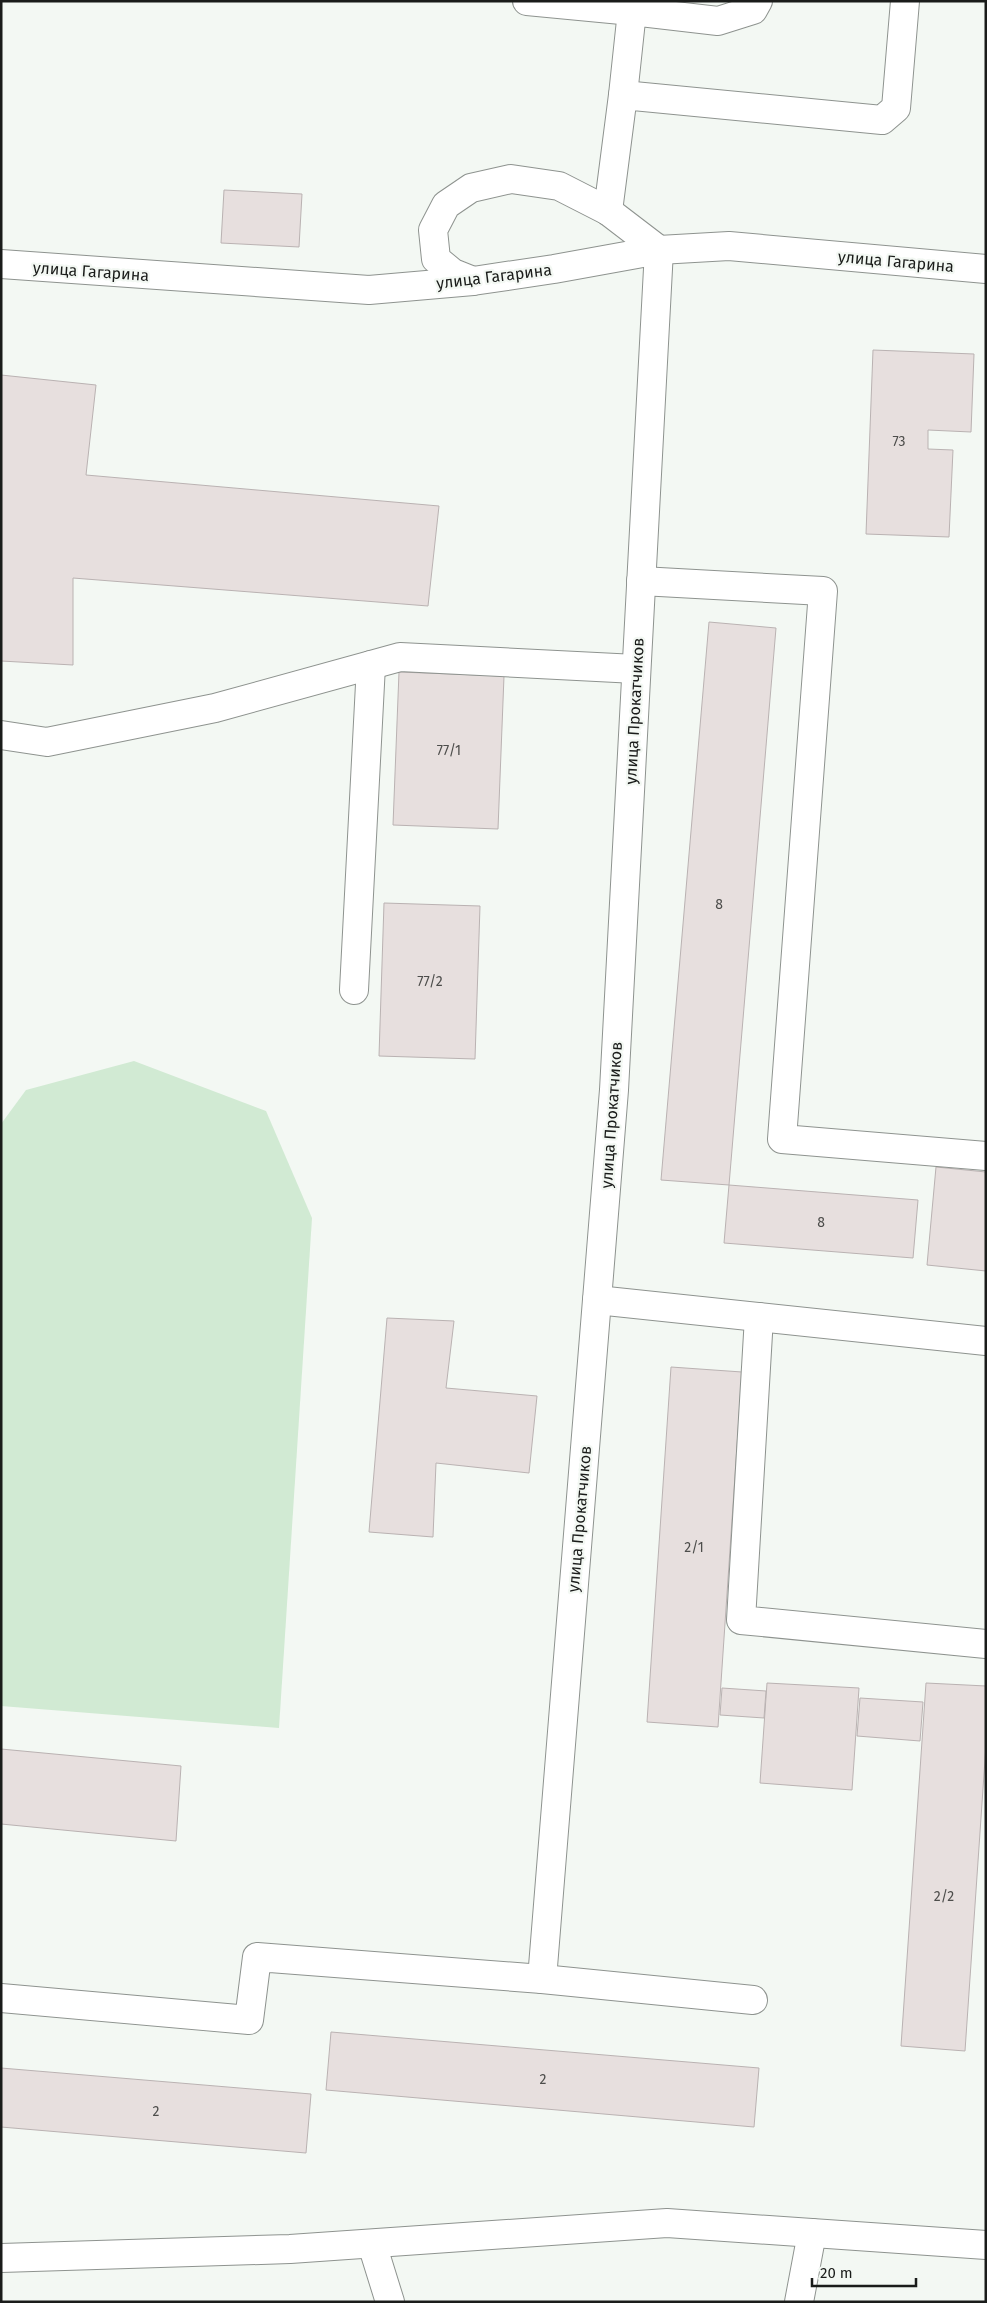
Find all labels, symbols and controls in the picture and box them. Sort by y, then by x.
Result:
street label: улица Гагарина [837,247,955,276]
street label: улица Гагарина [32,258,150,285]
street label: улица Гагарина [435,260,553,293]
house number: 73 [892,433,906,450]
street label: улица Прокатчиков [621,637,648,785]
house number: 77/1 [437,742,461,759]
house number: 8 [715,896,723,913]
house number: 77/2 [417,973,443,990]
street label: улица Прокатчиков [597,1041,626,1189]
house number: 8 [817,1214,825,1231]
street label: улица Прокатчиков [564,1445,595,1593]
house number: 2/1 [684,1539,704,1556]
house number: 2/2 [934,1888,954,1905]
house number: 2 [540,2071,547,2088]
house number: 2 [153,2103,160,2120]
scale bar [812,2256,916,2288]
text: 20 m [820,2264,853,2282]

